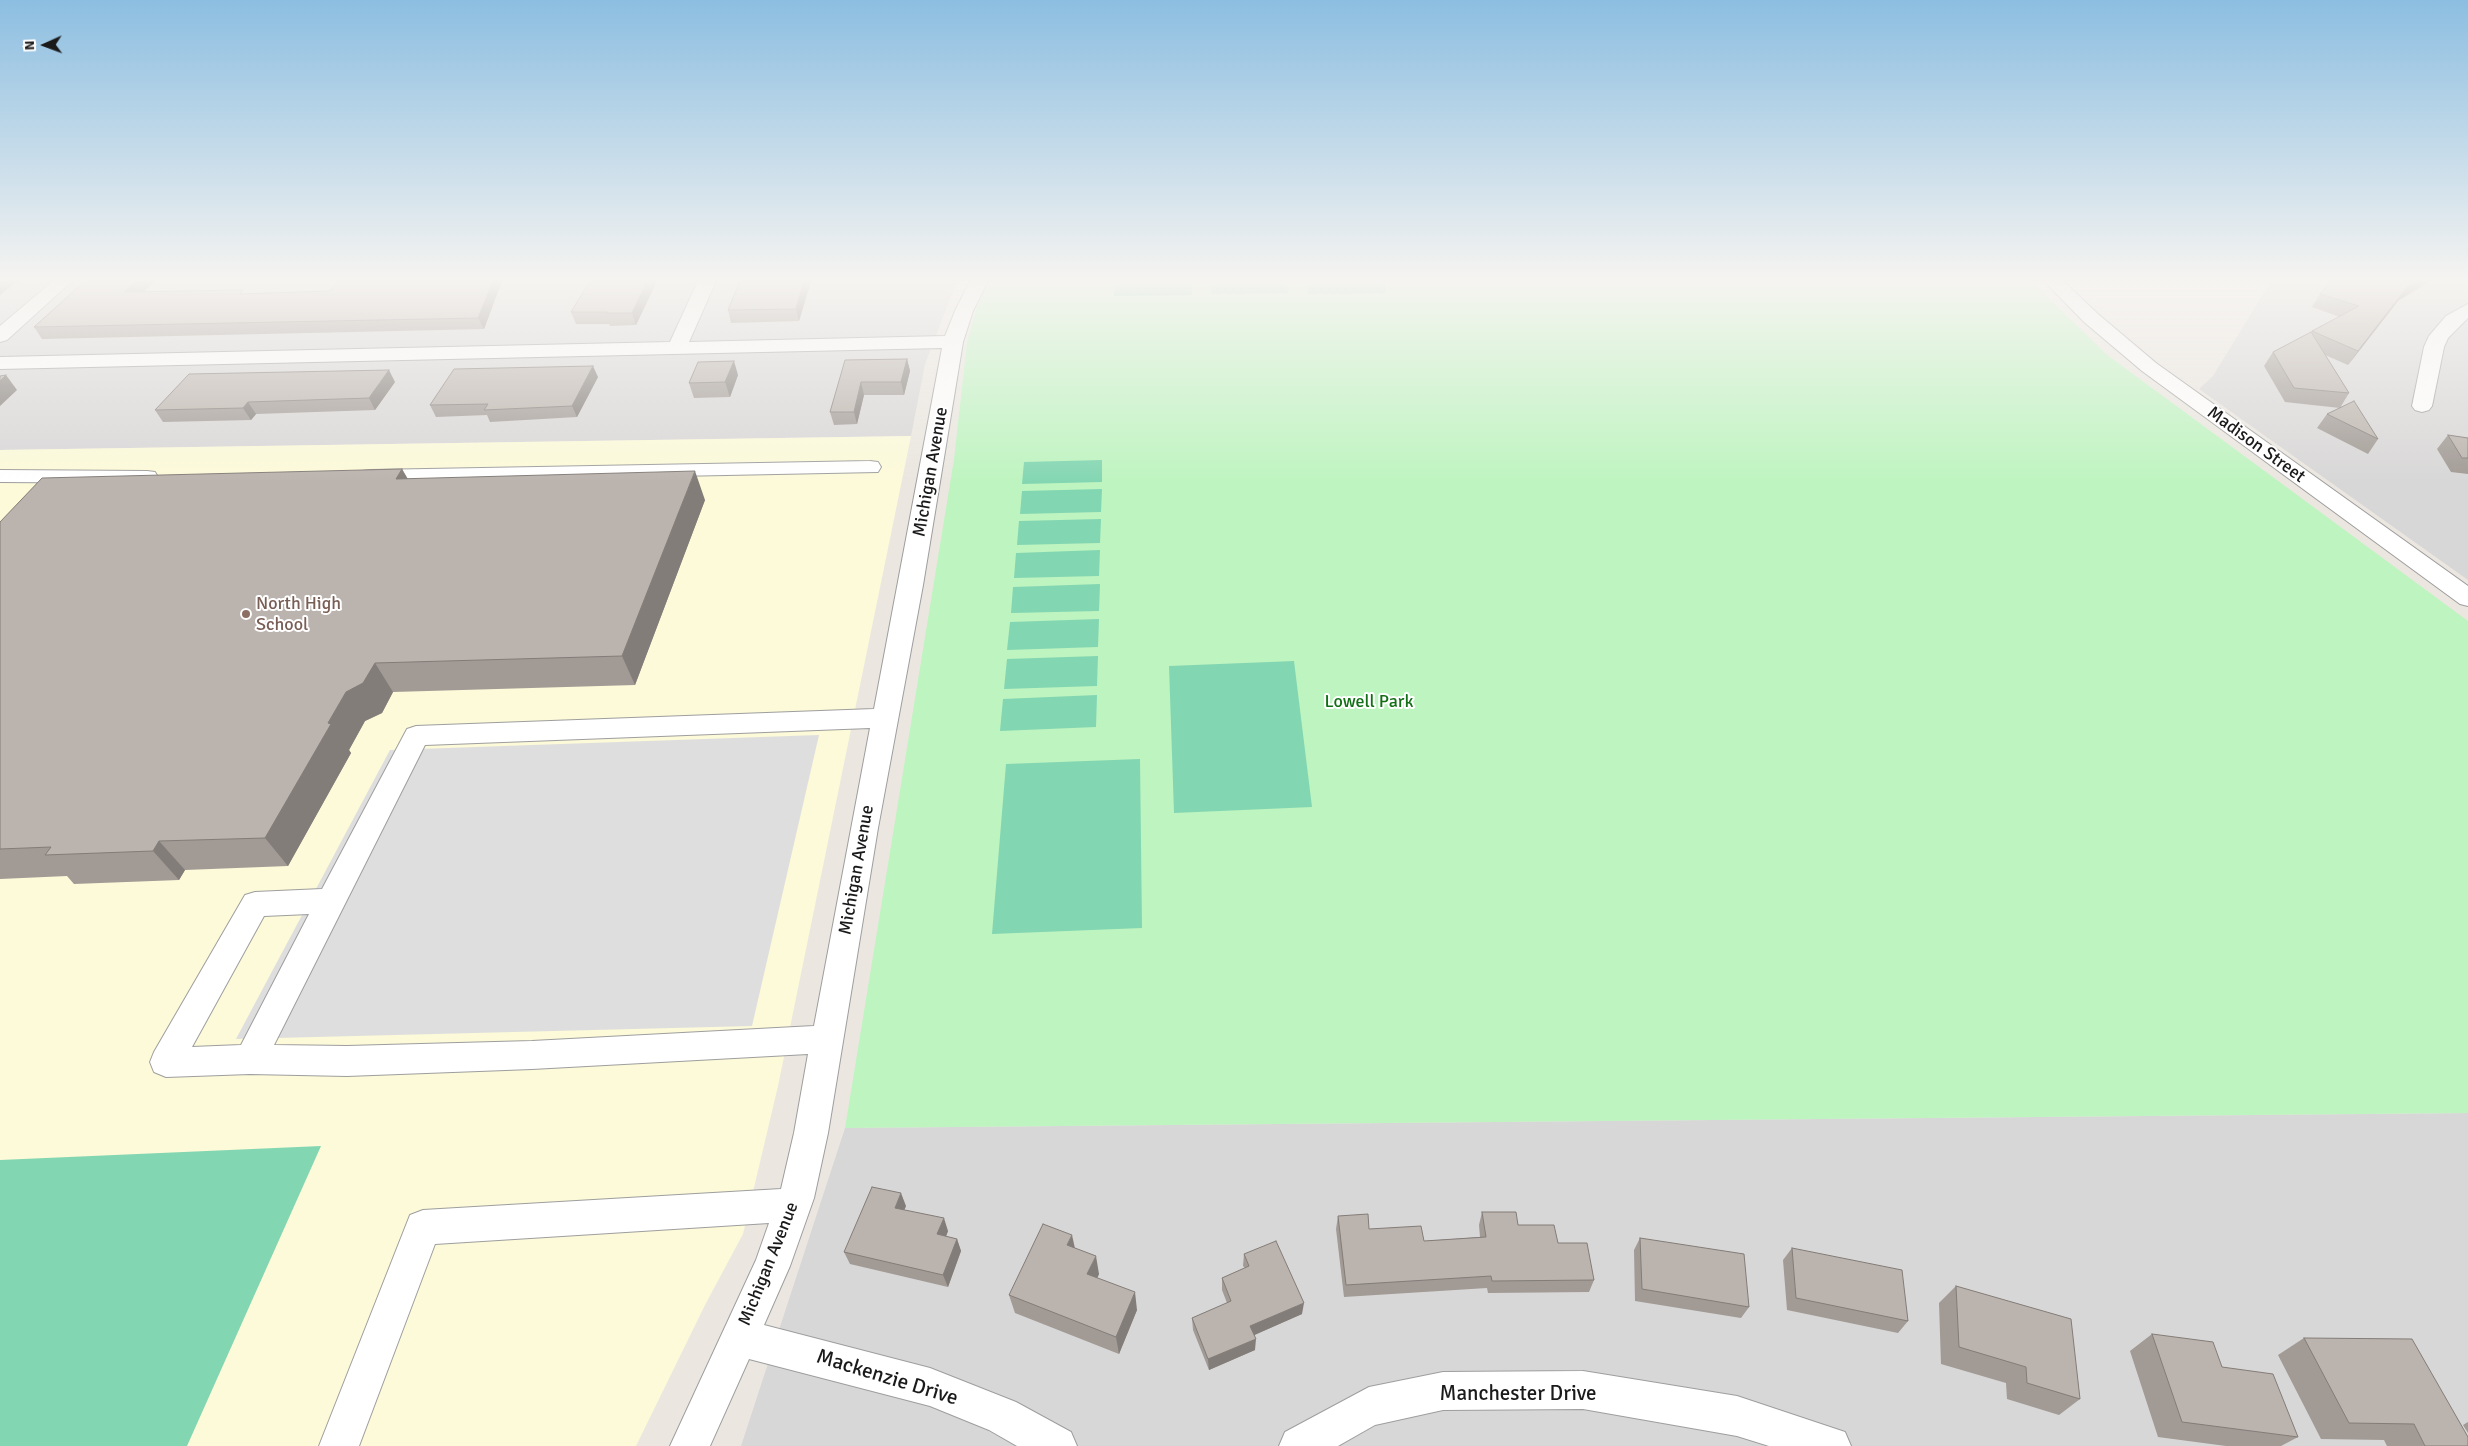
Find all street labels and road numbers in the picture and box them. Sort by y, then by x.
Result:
street label: Madison Street [2203,402,2309,488]
street label: Michigan Avenue [909,405,953,539]
street label: Michigan Avenue [835,803,879,937]
street label: Michigan Avenue [734,1199,804,1329]
street label: Mackenzie Drive [813,1345,961,1411]
street label: Manchester Drive [1439,1381,1597,1407]

